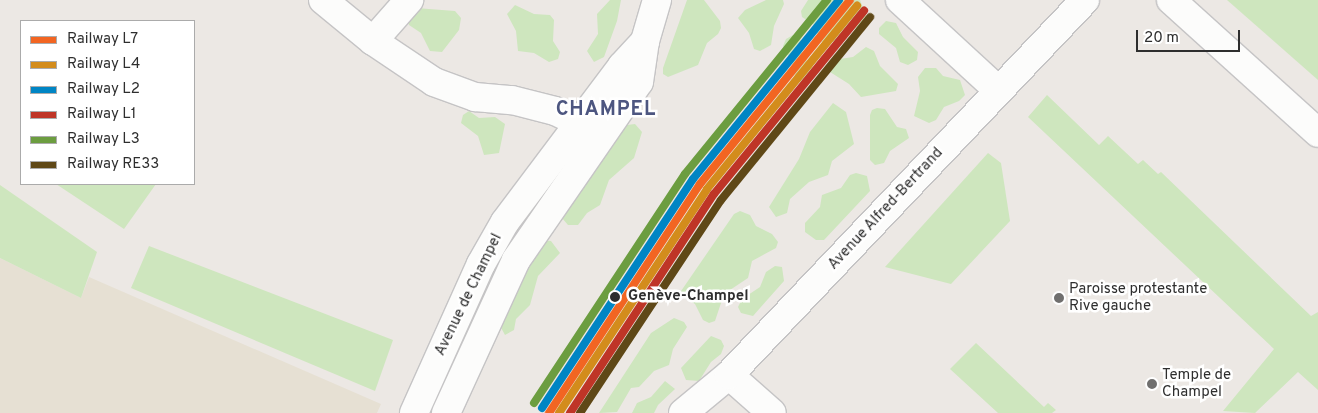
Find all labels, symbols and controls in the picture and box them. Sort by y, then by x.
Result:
legend [20,20,195,185]
scale bar [1138,20,1242,52]
text: 20 m [1144,29,1179,48]
text: Railway L7 [67,30,138,49]
text: Railway L4 [67,55,140,74]
text: Railway L2 [67,80,140,99]
district label: CHAMPEL [555,98,657,122]
text: Railway L1 [67,105,136,124]
text: Railway L3 [67,130,140,149]
street label: Avenue Alfred-Bertrand [825,144,947,274]
text: Railway RE33 [67,155,159,174]
street label: Avenue de Champel [432,231,506,359]
place label: Paroisse protestante Rive gauche [1069,280,1207,315]
marker: Genève-Champel [606,288,624,306]
place label: Genève-Champel [628,288,749,306]
marker: Paroisse protestante Rive gauche [1053,292,1065,304]
place label: Temple de Champel [1162,366,1231,401]
marker: Temple de Champel [1146,378,1158,390]

